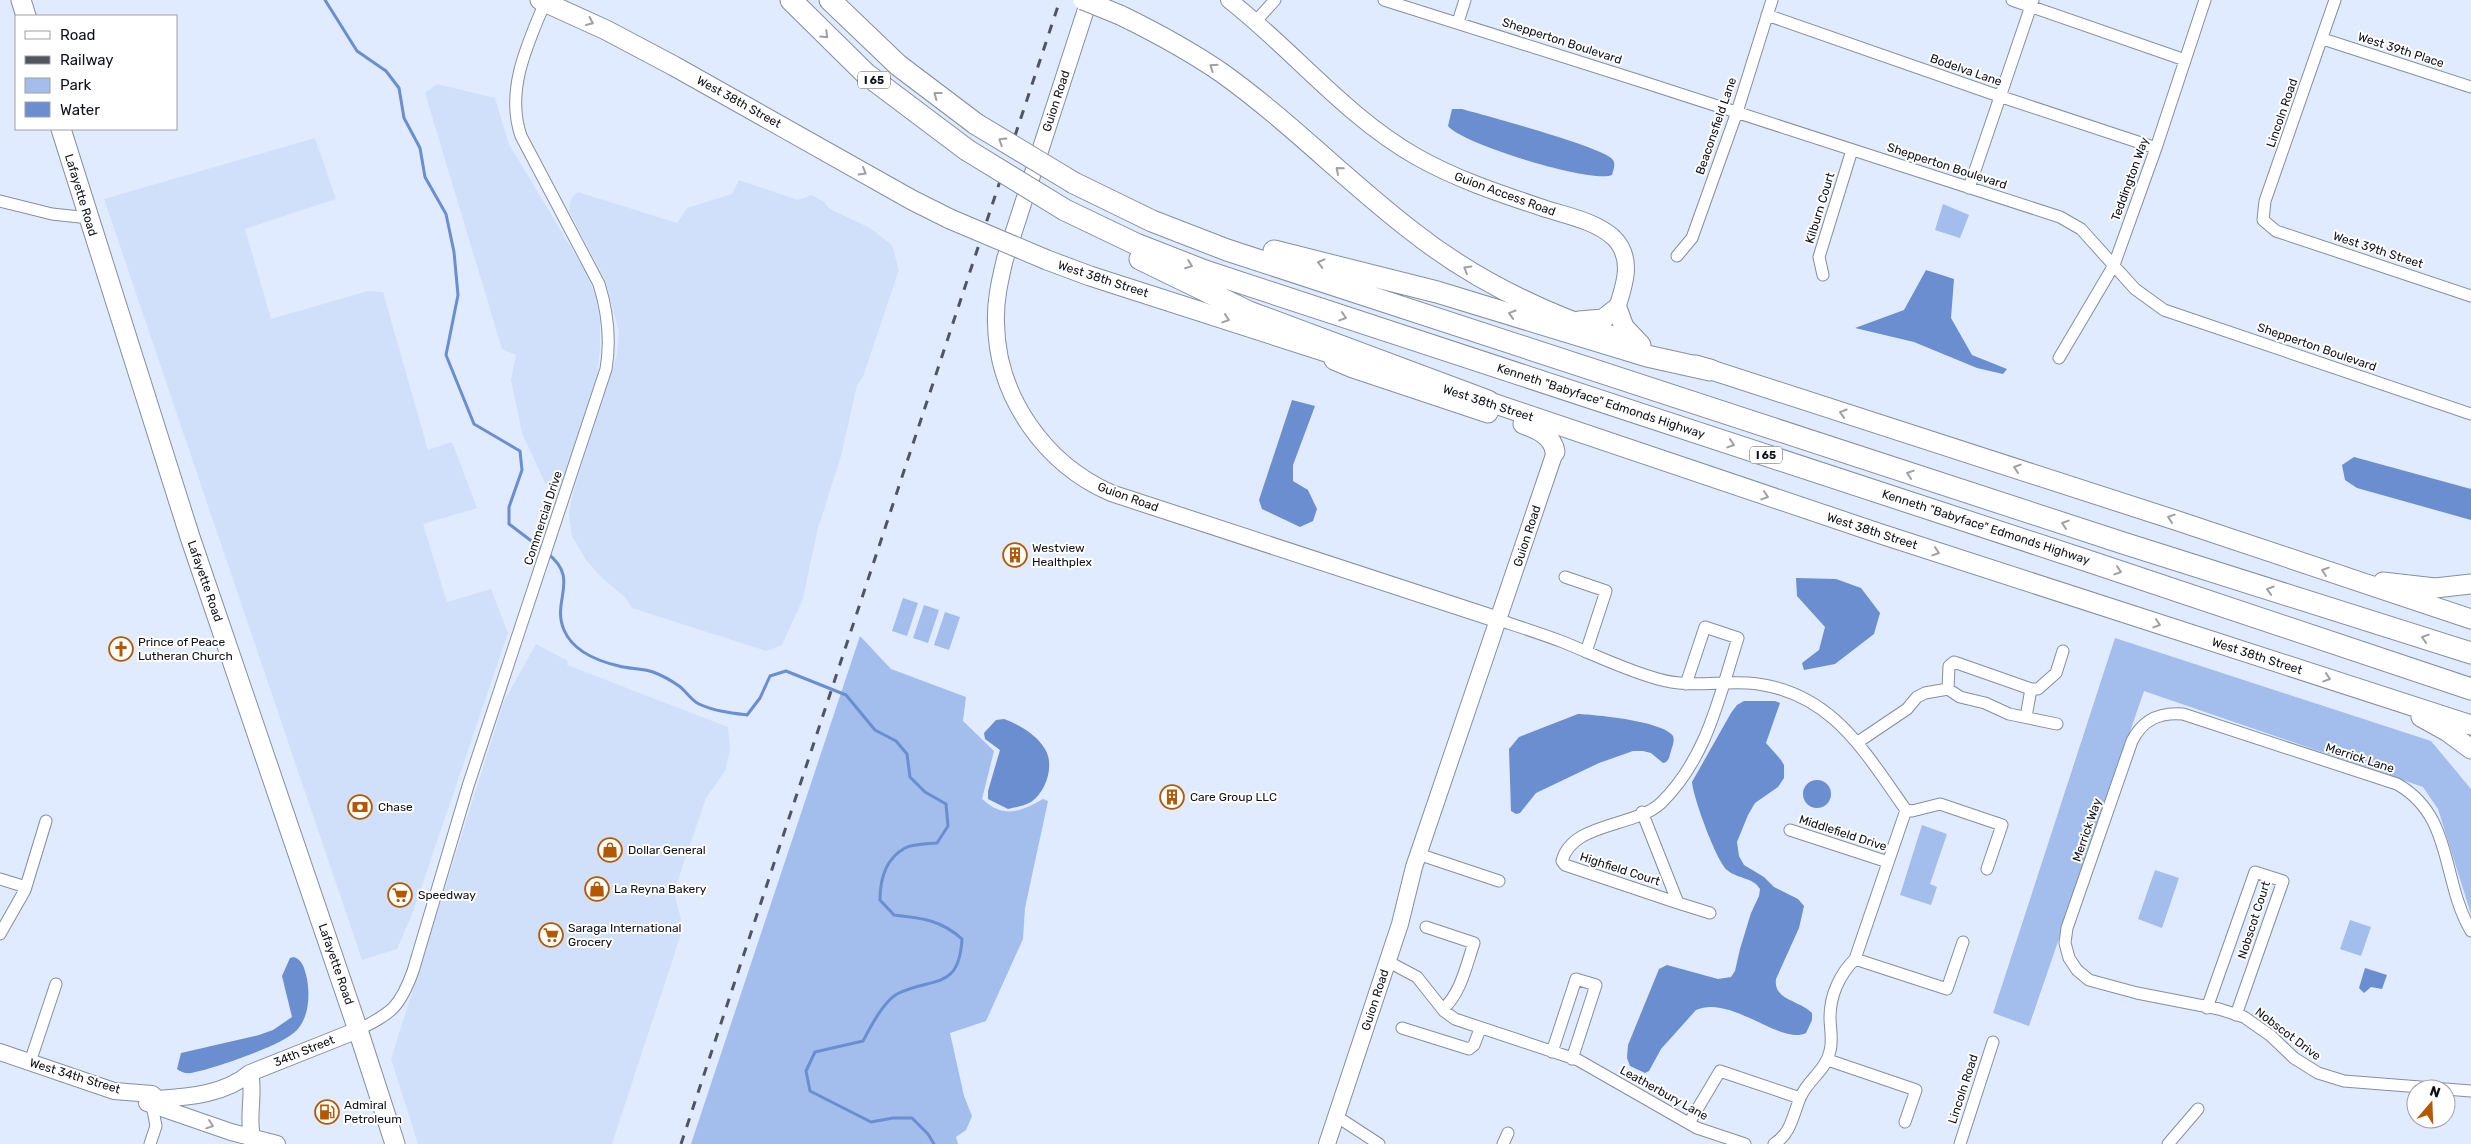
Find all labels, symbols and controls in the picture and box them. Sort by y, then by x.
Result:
legend [15,15,178,130]
street label: Shepperton Boulevard [1500,15,1624,67]
one-way arrow [584,16,593,26]
text: Road [60,26,96,44]
one-way arrow [819,29,828,38]
street label: West 39th Place [2356,29,2446,71]
text: Railway [60,51,114,69]
street label: Bodelva Lane [1928,51,2004,89]
one-way arrow [1209,64,1218,73]
street label: Guion Road [1039,68,1073,134]
road number: I 65 [858,72,890,88]
street label: West 38th Street [694,73,784,131]
street label: Beaconsfield Lane [1693,75,1739,176]
text: Park [60,76,91,94]
street label: Lincoln Road [2264,77,2300,149]
one-way arrow [934,92,943,100]
text: Water [60,101,100,119]
street label: Teddington Way [2108,135,2152,223]
one-way arrow [998,137,1007,147]
street label: Shepperton Boulevard [1885,140,2009,192]
street label: Lafayette Road [62,152,100,238]
one-way arrow [857,166,866,176]
one-way arrow [1335,166,1344,175]
street label: Guion Access Road [1453,169,1557,219]
street label: Kilburn Court [1803,171,1838,245]
street label: West 39th Street [2331,229,2425,271]
street label: West 38th Street [1056,258,1150,300]
one-way arrow [1317,258,1326,269]
one-way arrow [1185,259,1193,269]
one-way arrow [1463,265,1472,275]
one-way arrow [1508,309,1517,319]
one-way arrow [1339,311,1347,321]
one-way arrow [1222,313,1230,323]
street label: Shepperton Boulevard [2256,320,2378,374]
street label: Kenneth "Babyface" Edmonds Highway [1495,361,1707,441]
street label: West 38th Street [1441,382,1535,424]
one-way arrow [1839,408,1847,418]
one-way arrow [1726,438,1734,448]
road number: I 65 [1750,446,1782,464]
one-way arrow [2013,464,2021,474]
street label: Commercial Drive [521,469,565,567]
one-way arrow [1907,469,1915,479]
street label: Guion Road [1096,480,1160,514]
street label: Kenneth "Babyface" Edmonds Highway [1880,487,2092,567]
one-way arrow [1760,490,1768,500]
street label: Guion Road [1510,503,1544,569]
street label: West 38th Street [1825,510,1919,552]
one-way arrow [2168,514,2176,524]
one-way arrow [2061,520,2070,530]
street label: Lafayette Road [185,539,225,623]
place label: Westview Healthplex [1032,541,1092,569]
building icon: Westview Healthplex [1002,542,1028,568]
one-way arrow [1931,546,1939,556]
one-way arrow [2113,565,2122,575]
one-way arrow [2321,567,2330,577]
one-way arrow [2266,585,2274,595]
one-way arrow [2152,619,2160,629]
one-way arrow [2421,634,2429,644]
place label: Prince of Peace Lutheran Church [138,635,233,663]
street label: West 38th Street [2210,635,2304,677]
church icon: Prince of Peace Lutheran Church [108,636,134,662]
one-way arrow [2323,673,2331,683]
street label: Merrick Lane [2324,740,2396,776]
building icon: Care Group LLC [1159,784,1185,810]
place label: Care Group LLC [1190,790,1277,804]
bank icon: Chase [347,794,373,820]
street label: Merrick Way [2070,796,2105,864]
place label: Chase [378,800,413,814]
street label: Middlefield Drive [1797,812,1889,854]
shop icon: Dollar General [597,837,623,863]
place label: Dollar General [628,843,706,857]
street label: Highfield Court [1578,849,1662,889]
shop icon: La Reyna Bakery [584,876,610,902]
street label: Nobscot Court [2235,879,2273,961]
supermarket icon: Speedway [387,882,413,908]
place label: La Reyna Bakery [614,882,707,896]
place label: Speedway [418,888,476,902]
place label: Saraga International Grocery [568,921,682,949]
street label: Lafayette Road [316,922,356,1006]
supermarket icon: Saraga International Grocery [538,922,564,948]
street label: Guion Road [1358,967,1392,1033]
street label: Nobscot Drive [2252,1005,2324,1063]
street label: 34th Street [272,1032,337,1070]
street label: Lincoln Road [1945,1053,1981,1125]
street label: West 34th Street [28,1056,122,1097]
street label: Leatherbury Lane [1617,1063,1711,1123]
north arrow [2406,1079,2456,1129]
text: N [2428,1083,2443,1102]
place label: Admiral Petroleum [344,1098,402,1126]
fuel station icon: Admiral Petroleum [314,1099,340,1125]
one-way arrow [205,1119,213,1129]

